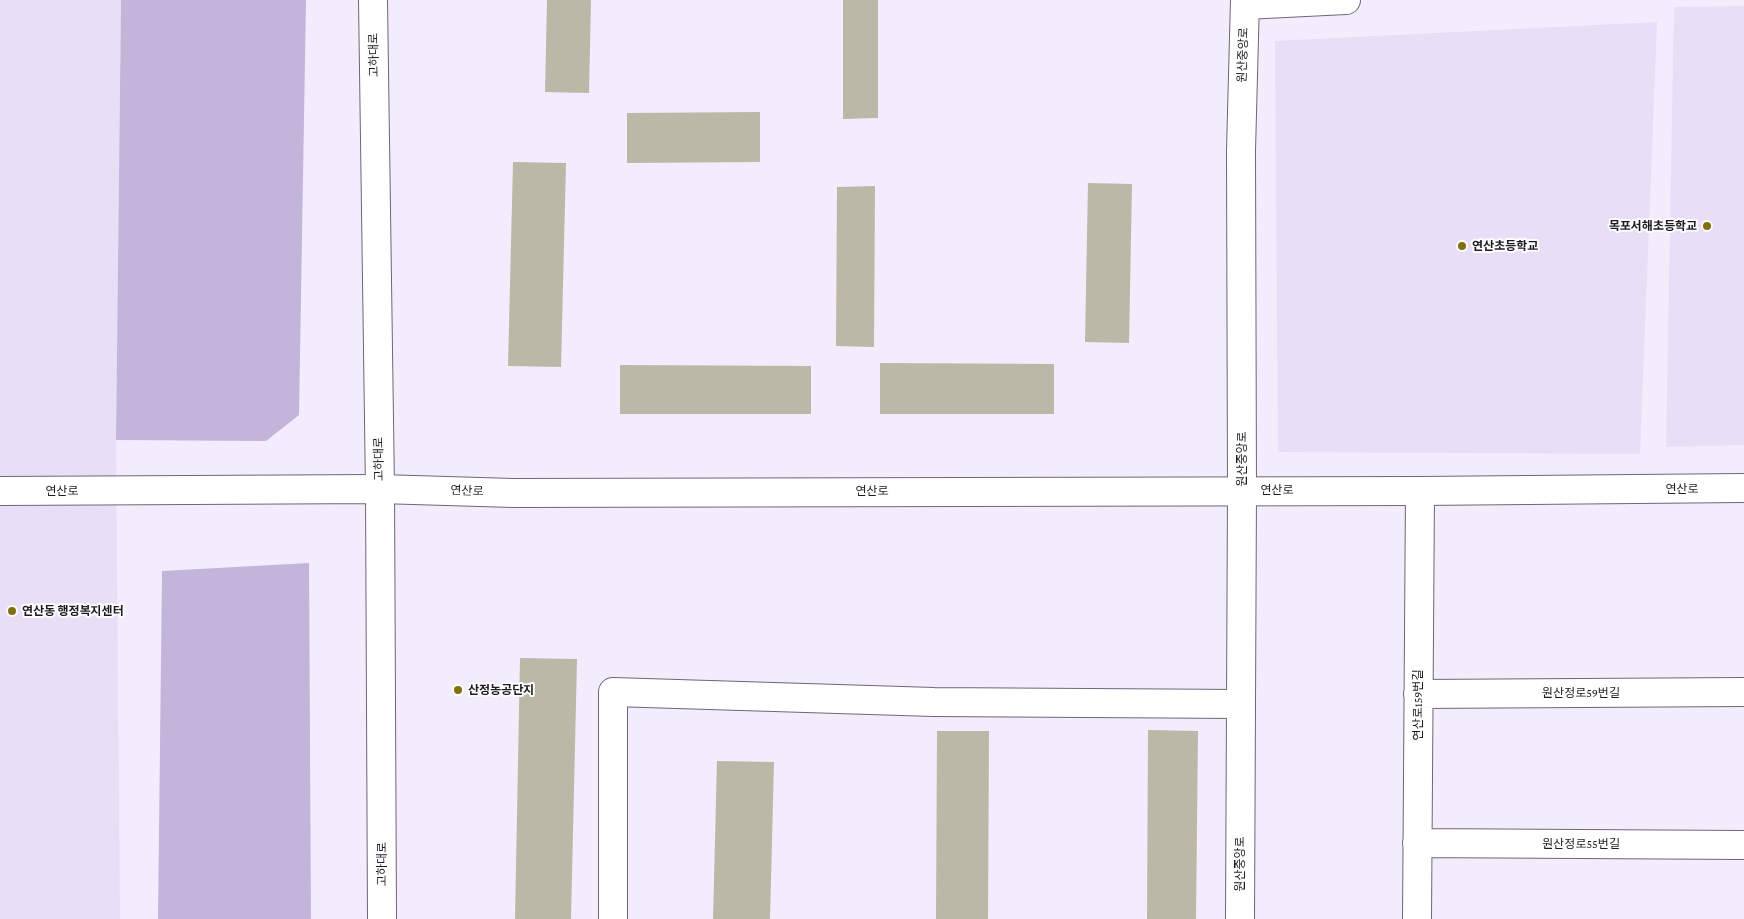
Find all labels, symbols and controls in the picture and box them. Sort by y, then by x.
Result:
street label: 원산중앙로 [1235,27,1251,83]
street label: 고하대로 [366,33,382,77]
place label: 목포서해초등학교 [1609,219,1697,233]
marker: 목포서해초등학교 [1701,220,1713,232]
place label: 연산초등학교 [1472,239,1538,253]
marker: 연산초등학교 [1456,240,1468,252]
street label: 원산중앙로 [1235,431,1249,487]
street label: 고하대로 [371,437,387,481]
street label: 연산로 [1665,482,1699,496]
street label: 연산로 [450,483,484,499]
street label: 연산로 [1260,483,1294,497]
street label: 연산로 [45,484,79,498]
street label: 연산로 [855,484,889,498]
place label: 연산동 행정복지센터 [22,604,124,618]
marker: 연산동 행정복지센터 [6,605,18,617]
street label: 연산로159번길 [1411,670,1425,740]
place label: 산정농공단지 [468,683,534,697]
marker: 산정농공단지 [452,684,464,696]
street label: 원산정로59번길 [1542,686,1620,700]
street label: 원산중앙로 [1233,836,1247,892]
street label: 원산정로55번길 [1542,837,1620,851]
street label: 고하대로 [375,842,389,886]

